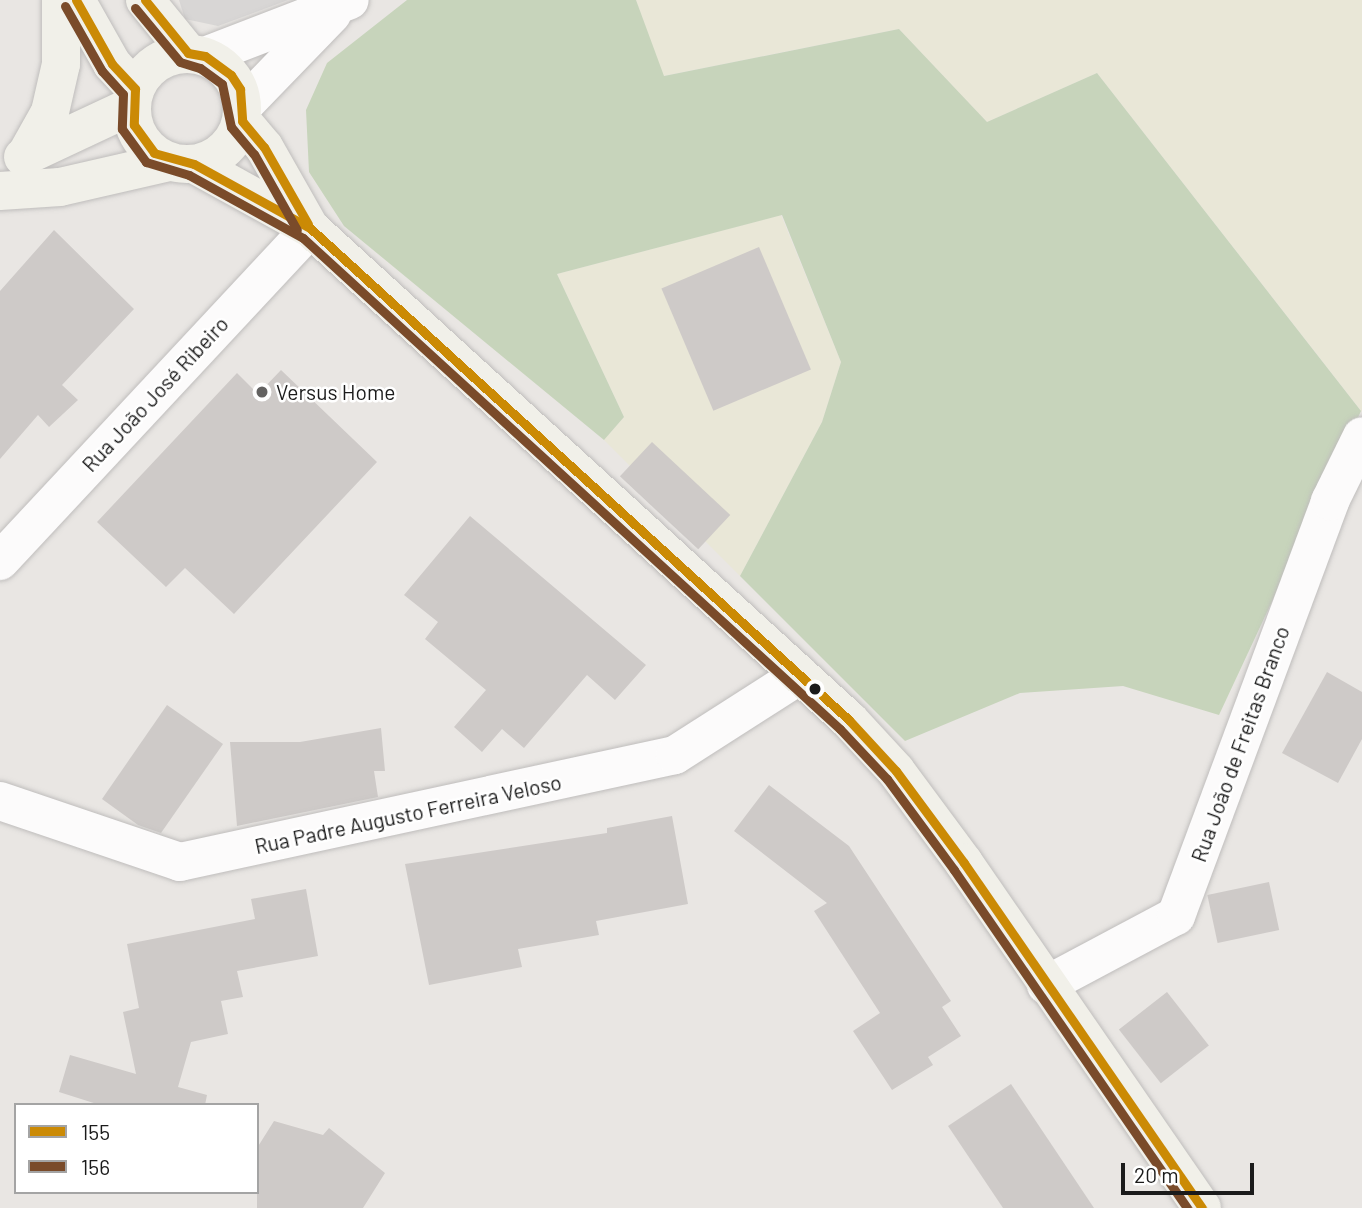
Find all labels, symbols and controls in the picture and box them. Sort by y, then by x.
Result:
street label: Rua João José Ribeiro [77,311,233,477]
place label: Versus Home [276,379,395,405]
marker: Versus Home [254,384,270,400]
street label: Rua João de Freitas Branco [1186,623,1294,865]
unlabelled marker [808,682,822,696]
street label: Rua Padre Augusto Ferreira Veloso [252,769,564,859]
legend [14,1103,259,1194]
text: 155 [81,1119,110,1144]
scale bar [1124,1148,1257,1192]
text: 156 [81,1154,110,1179]
text: 20 m [1134,1162,1179,1187]

